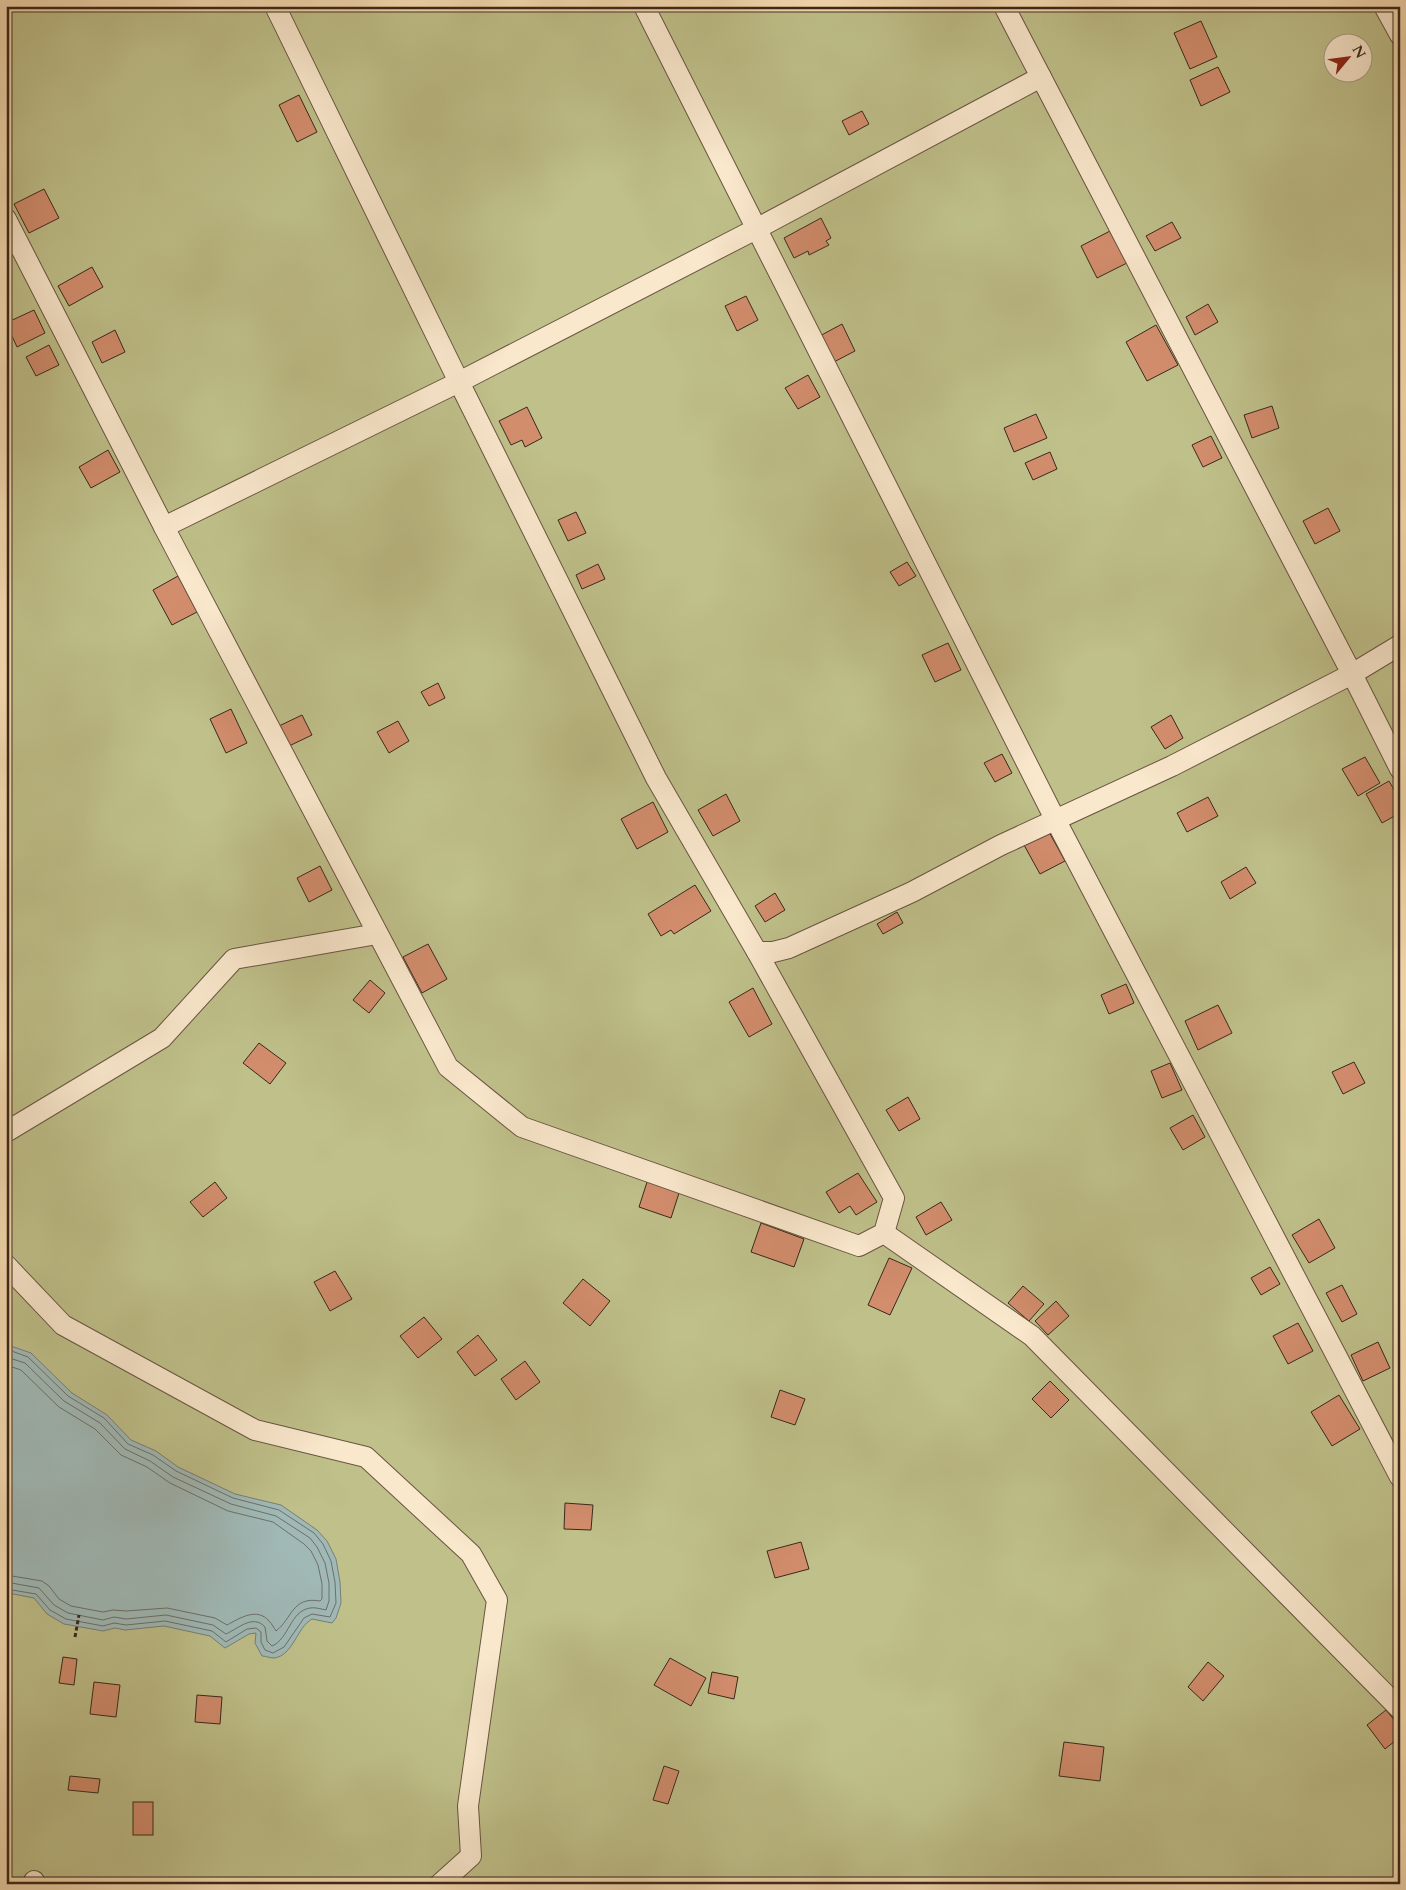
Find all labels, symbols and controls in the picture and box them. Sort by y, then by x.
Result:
north arrow [1324,32,1374,82]
text: N [1348,42,1370,62]

